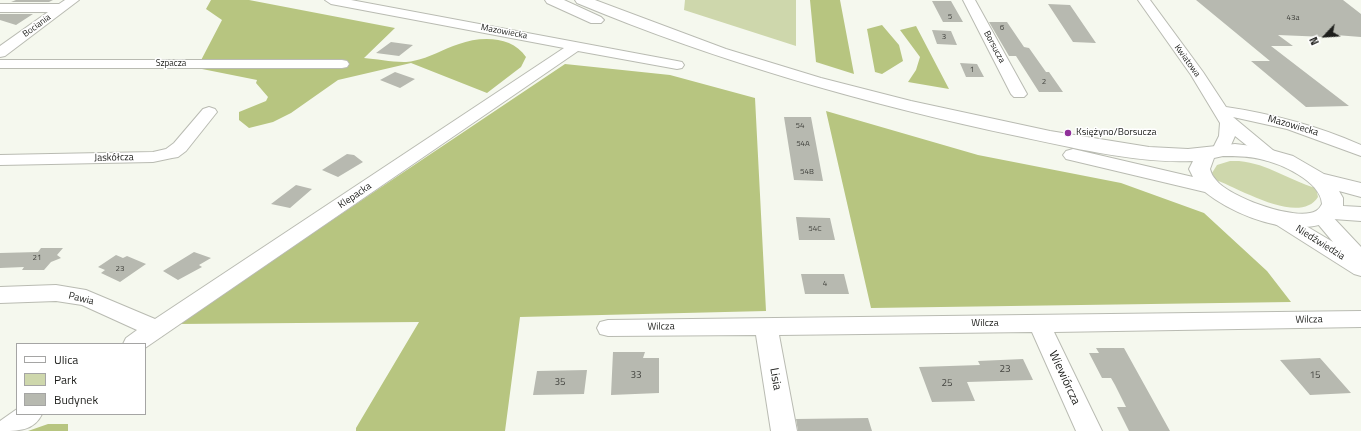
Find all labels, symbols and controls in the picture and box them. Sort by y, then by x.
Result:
street label: Bociania [21,12,53,40]
house number: 5 [948,12,952,22]
house number: 43a [1287,13,1299,23]
north arrow [1305,16,1345,56]
street label: Mazowiecka [480,22,528,42]
house number: 6 [1000,23,1004,33]
street label: Borsucza [981,29,1007,65]
house number: 3 [942,32,946,42]
text: N [1305,34,1323,48]
street label: Kwiatowa [1172,43,1202,79]
street label: Szpacza [156,59,186,69]
house number: 1 [970,65,974,75]
house number: 2 [1042,77,1046,87]
street label: Mazowiecka [1266,113,1320,139]
house number: 54 [796,121,804,131]
place label: Księżyno/Borsucza [1076,127,1157,139]
marker: Księżyno/Borsucza [1063,128,1073,138]
house number: 54A [796,139,810,149]
street label: Jaskółcza [94,152,134,164]
house number: 54B [800,167,814,177]
street label: Klepacka [336,181,374,211]
street label: Niedźwiedzia [1293,223,1347,263]
house number: 54C [808,224,822,234]
house number: 21 [33,253,41,263]
house number: 23 [116,264,124,274]
house number: 4 [823,279,827,289]
street label: Pawia [67,290,95,308]
street label: Wilcza [1295,314,1323,326]
street label: Wilcza [971,318,999,330]
street label: Wilcza [647,321,675,333]
legend [16,343,146,415]
street label: Wiewiórcza [1045,349,1083,407]
text: Ulica [54,350,78,369]
house number: 23 [999,364,1011,376]
street label: Lisia [766,367,784,391]
text: Park [54,370,77,389]
house number: 33 [630,370,642,382]
house number: 15 [1309,370,1321,382]
house number: 35 [554,377,566,389]
house number: 25 [941,378,953,390]
text: Budynek [54,390,98,409]

